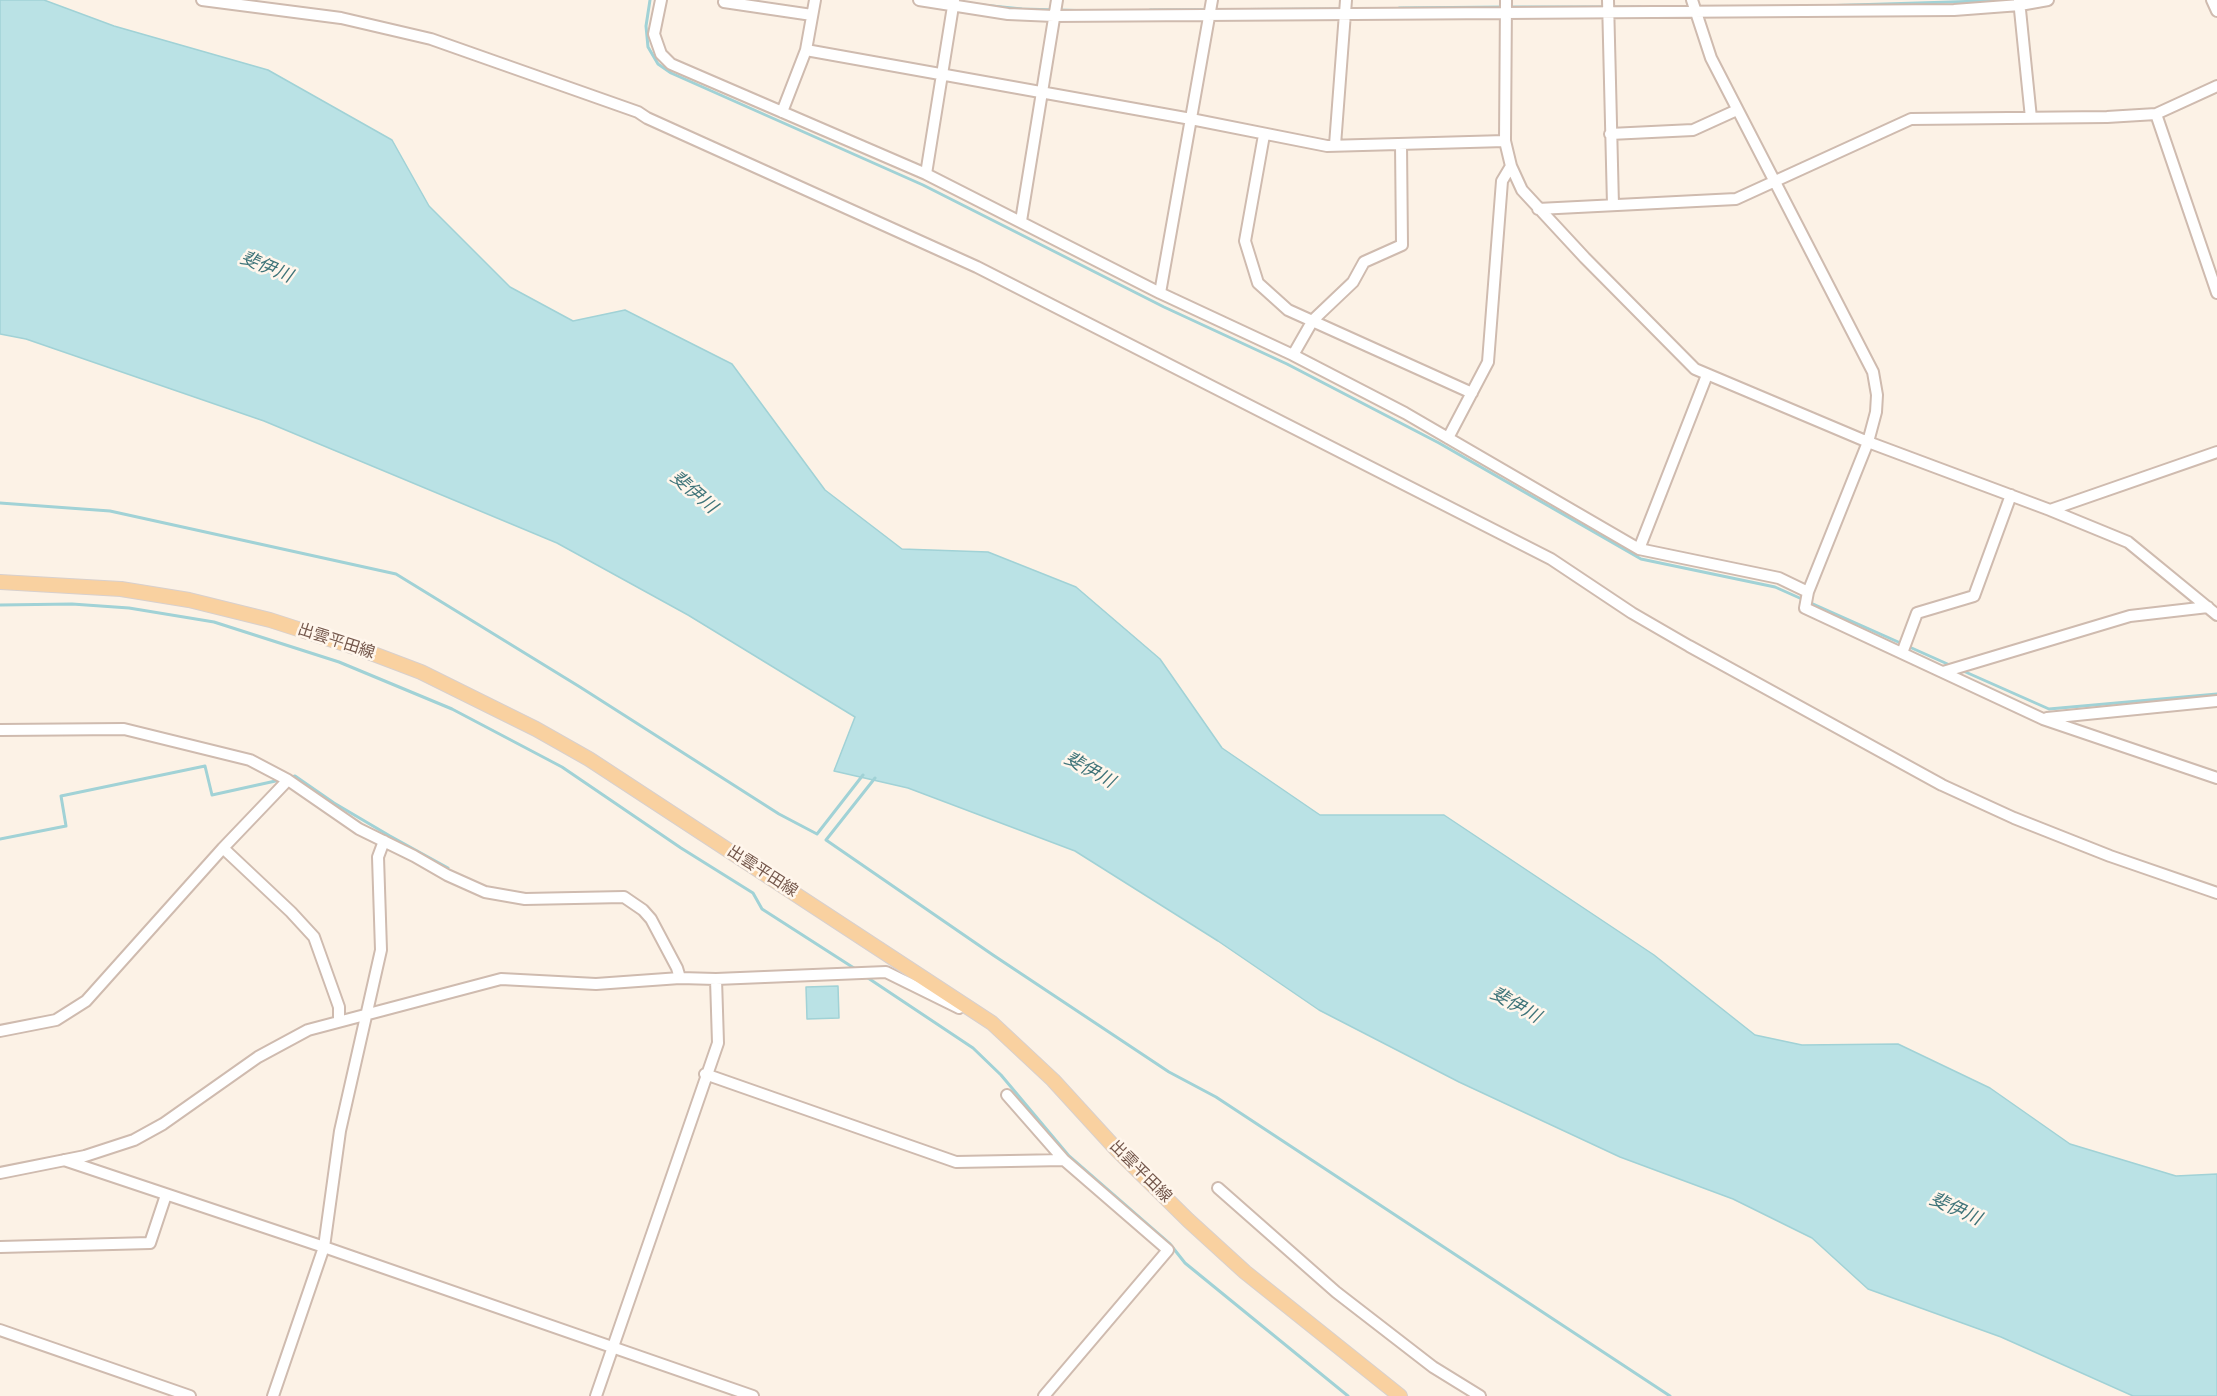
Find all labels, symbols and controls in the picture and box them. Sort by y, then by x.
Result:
water label: 斐伊川 [237,248,295,288]
water label: 斐伊川 [665,467,721,519]
street label: 出雲平田線 [295,621,377,663]
water label: 斐伊川 [1060,748,1118,794]
street label: 出雲平田線 [723,842,801,902]
water label: 斐伊川 [1486,983,1544,1029]
street label: 出雲平田線 [1105,1137,1175,1207]
water label: 斐伊川 [1926,1189,1984,1231]

